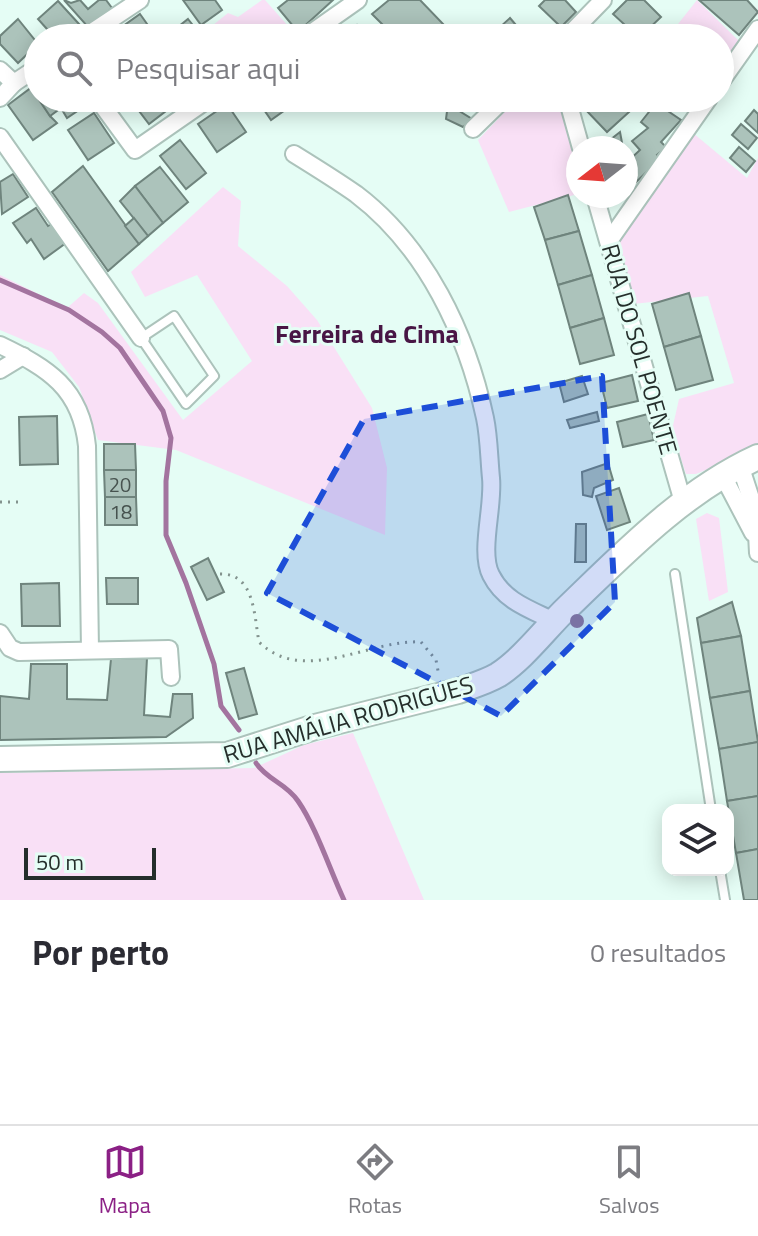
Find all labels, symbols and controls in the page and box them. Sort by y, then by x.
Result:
search box [24,24,734,112]
text: Pesquisar aqui [116,45,300,91]
icon: search [52,46,96,90]
north arrow [566,136,638,208]
street label: RUA DO SOL POENTE [593,240,687,458]
district label: Ferreira de Cima [275,314,459,353]
house number: 20 [109,469,131,500]
house number: 18 [110,496,132,527]
street label: RUA AMÁLIA RODRIGUES [219,666,477,772]
map controls [662,804,734,876]
button: layers [662,804,734,876]
scale bar [24,844,156,880]
text: 50 m [36,845,84,879]
text: Por perto [32,926,169,978]
text: 0 resultados [590,933,726,972]
tab: Mapa [99,1140,151,1222]
tab: Rotas [348,1140,402,1222]
tab: Salvos [599,1140,659,1222]

